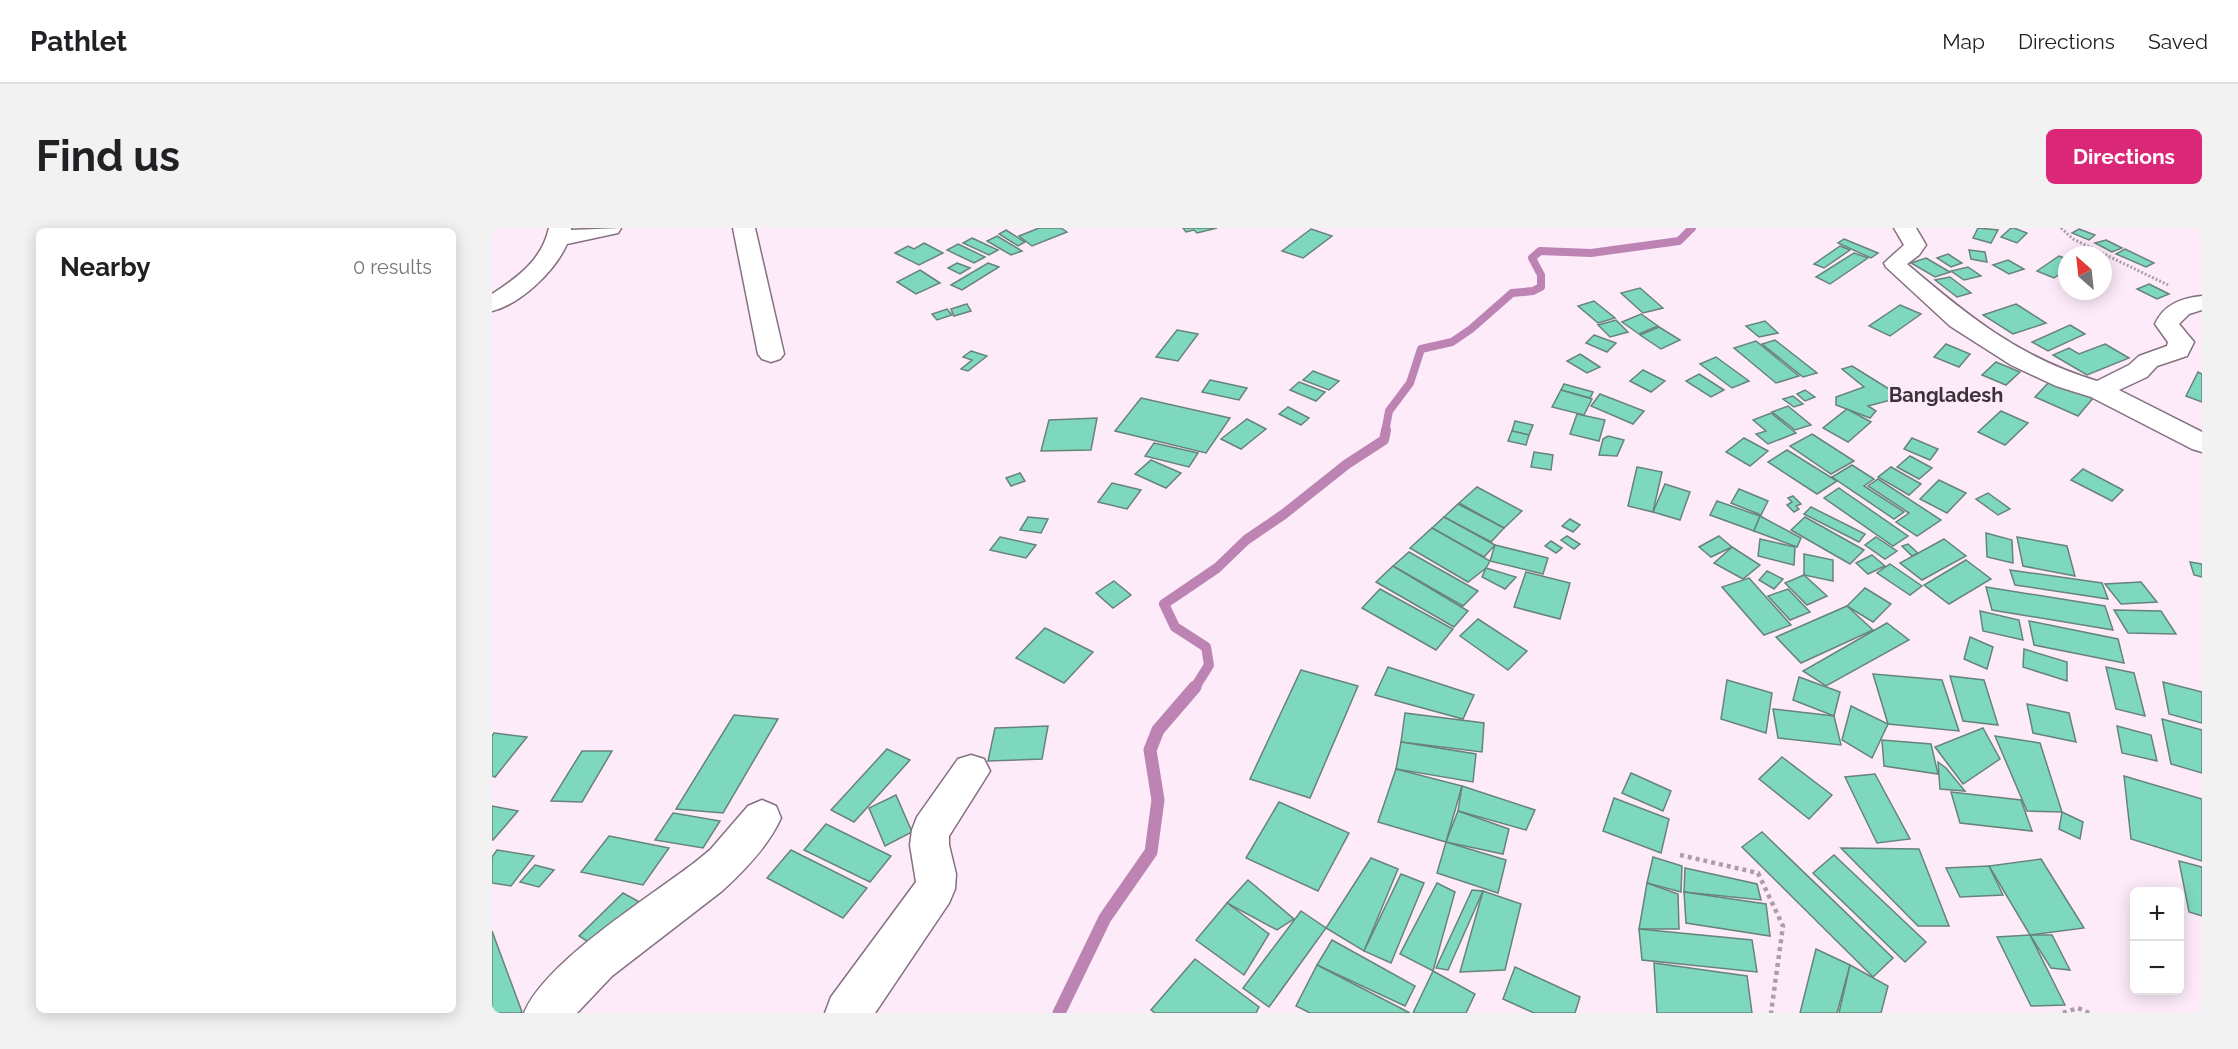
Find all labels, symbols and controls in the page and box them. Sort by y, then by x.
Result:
text: Pathlet [30,25,127,58]
text: Map [1942,29,1985,54]
text: Directions [2018,29,2115,54]
text: Saved [2148,29,2208,54]
button: Directions [2046,129,2202,184]
text: Find us [36,132,180,181]
north arrow [2058,246,2112,300]
text: Nearby [60,252,150,282]
text: 0 results [353,255,432,279]
district label: Bangladesh [1889,383,2003,407]
map controls [2130,887,2184,995]
button: + [2130,887,2184,941]
button: − [2130,941,2184,995]

